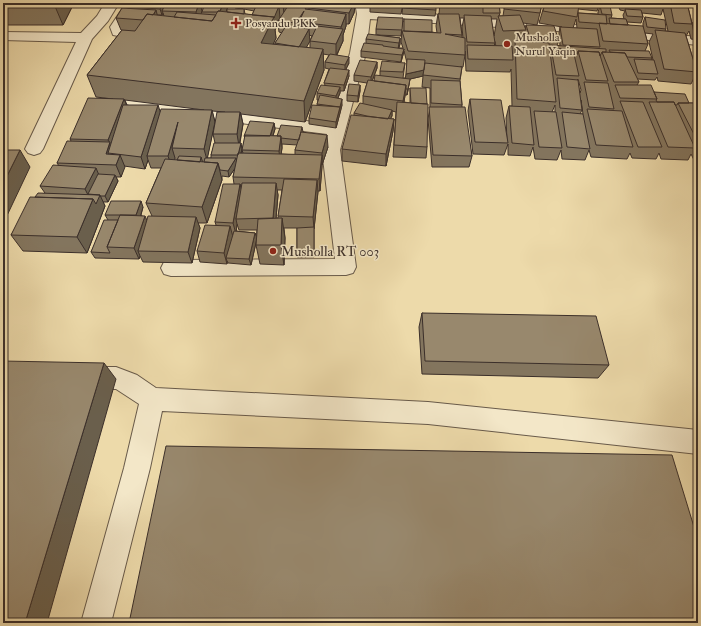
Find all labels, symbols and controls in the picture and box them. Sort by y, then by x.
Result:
place label: Posyandu PKK [245,16,317,31]
marker: Posyandu PKK [230,17,242,29]
place label: Musholla Nurul Yaqin [515,30,576,59]
marker: Musholla Nurul Yaqin [502,39,512,49]
place label: Musholla RT 003 [281,243,379,260]
marker: Musholla RT 003 [268,246,278,256]

